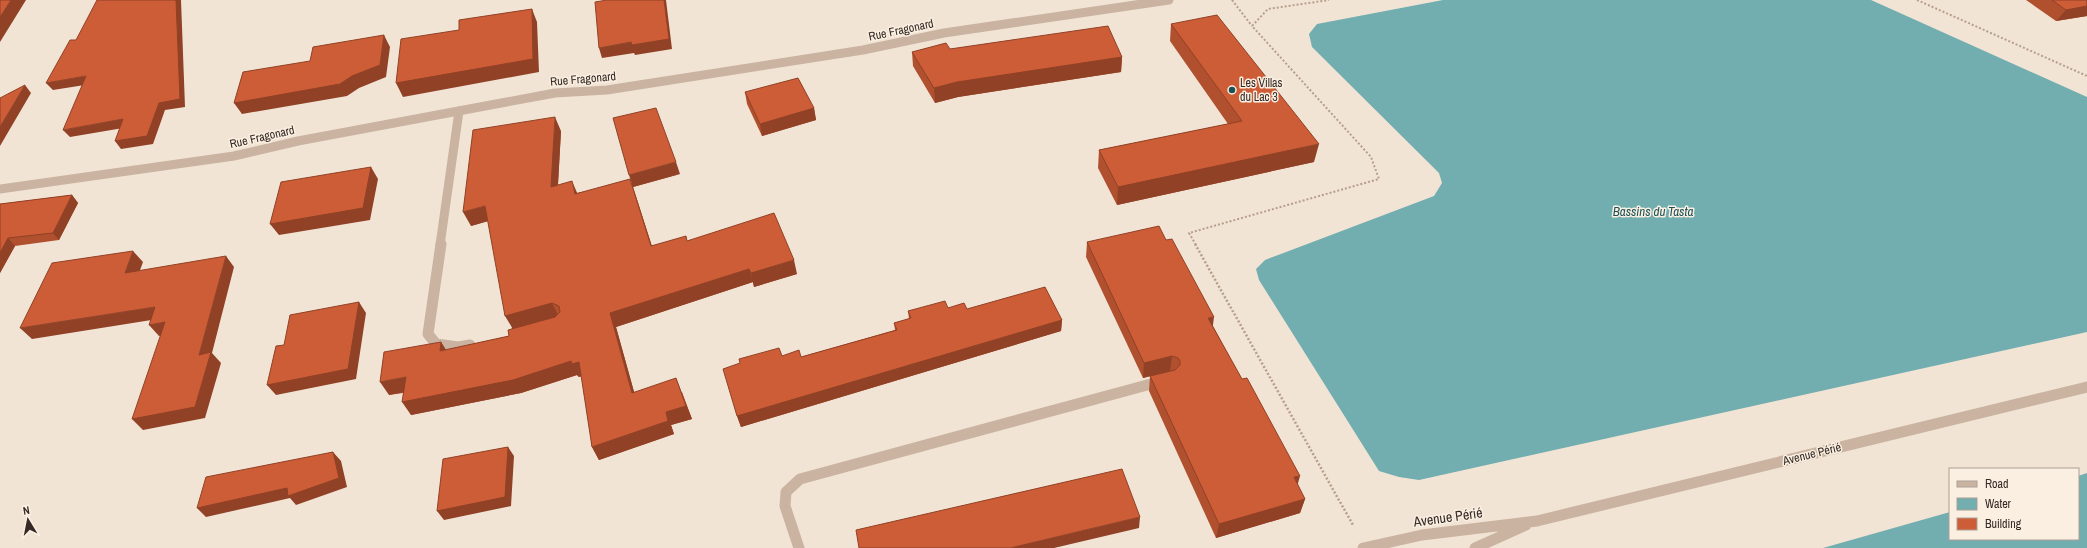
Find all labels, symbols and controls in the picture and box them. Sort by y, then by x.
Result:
street label: Rue Fragonard [867,15,935,45]
street label: Rue Fragonard [549,68,617,90]
place label: Les Villas du Lac 3 [1240,75,1283,105]
marker: Les Villas du Lac 3 [1227,85,1237,95]
street label: Rue Fragonard [228,122,296,152]
water label: Bassins du Tasta [1613,203,1693,220]
street label: Avenue Périé [1780,439,1843,469]
legend [1949,468,2079,540]
text: Road [1985,476,2009,492]
text: Water [1985,496,2012,512]
north arrow [8,500,48,540]
text: N [22,503,31,518]
street label: Avenue Périé [1411,503,1484,531]
text: Building [1985,516,2022,532]

